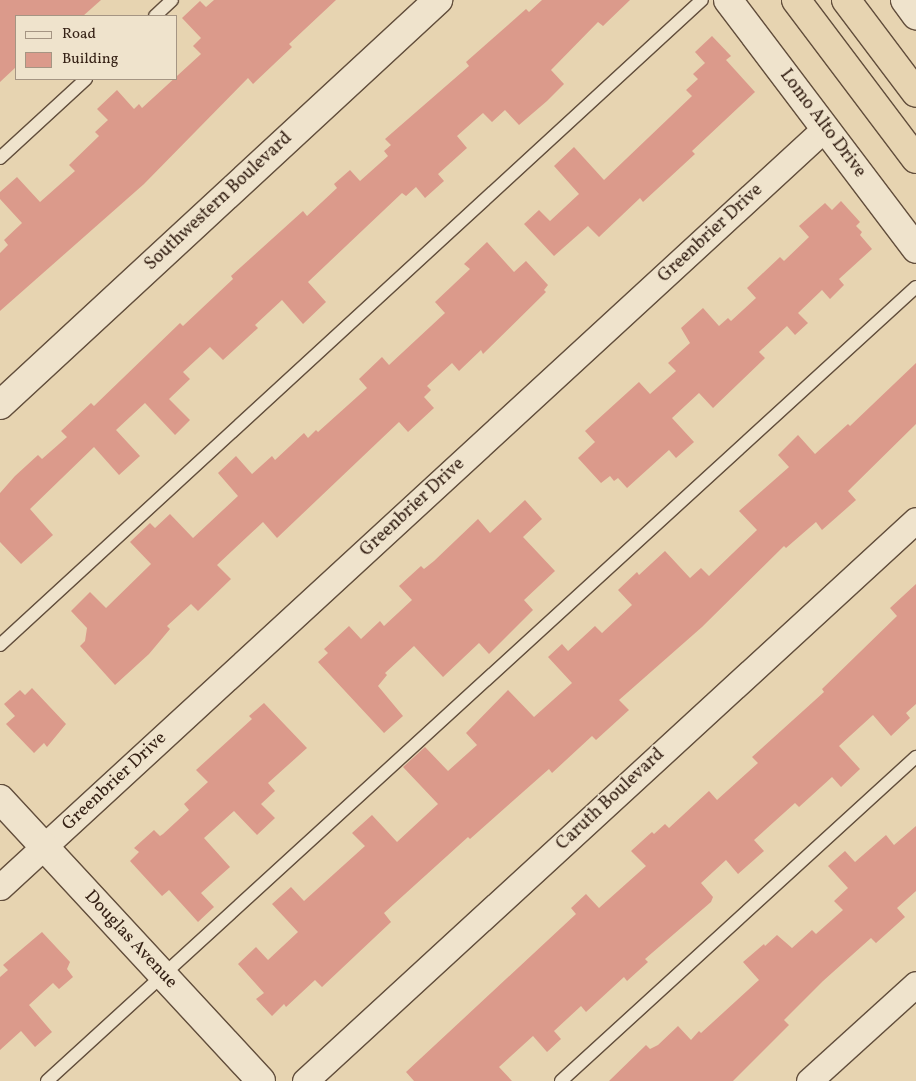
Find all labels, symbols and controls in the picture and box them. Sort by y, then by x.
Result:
legend [15,15,178,80]
text: Road [62,24,96,45]
text: Building [62,49,118,70]
street label: Lomo Alto Drive [774,66,870,182]
street label: Southwestern Boulevard [141,128,297,276]
street label: Greenbrier Drive [654,180,768,288]
street label: Greenbrier Drive [356,454,470,562]
street label: Greenbrier Drive [58,728,172,836]
street label: Caruth Boulevard [552,744,670,856]
street label: Douglas Avenue [79,886,181,994]

